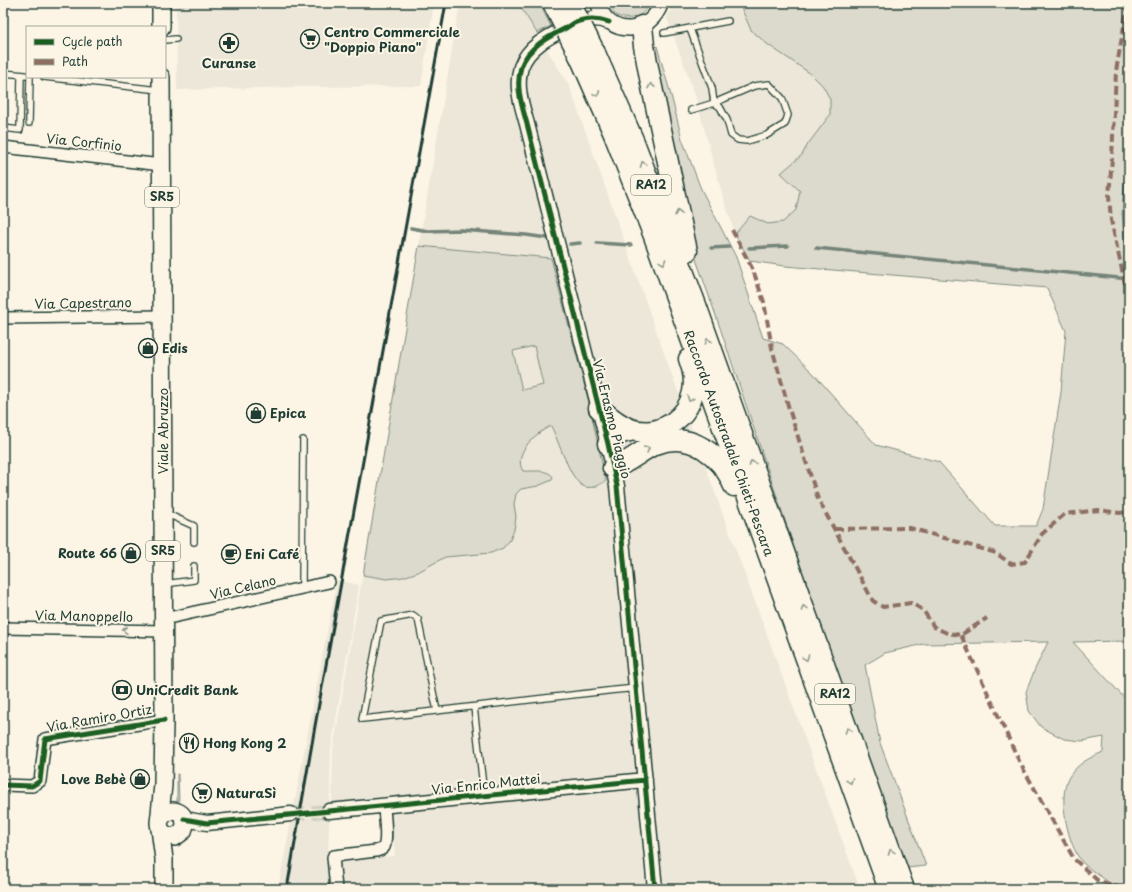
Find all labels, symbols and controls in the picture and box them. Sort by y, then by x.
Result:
place label: Centro Commerciale "Doppio Piano" [324,22,460,56]
legend [26,26,166,78]
supermarket icon: Centro Commerciale "Doppio Piano" [299,28,321,50]
text: Cycle path [62,32,123,50]
pharmacy icon: Curanse [218,32,240,54]
text: Path [62,52,88,70]
place label: Curanse [202,53,256,72]
one-way arrow [648,83,656,89]
one-way arrow [592,90,600,97]
street label: Via Corfinio [45,128,123,155]
one-way arrow [639,160,647,167]
road number: RA12 [631,175,671,195]
road number: SR5 [145,187,179,207]
one-way arrow [675,210,683,216]
one-way arrow [659,258,667,265]
street label: Via Capestrano [34,292,132,313]
street label: Raccordo Autostradale Chieti-Pescara [680,327,780,559]
shop icon: Edis [137,337,159,359]
one-way arrow [705,337,713,344]
place label: Edis [162,338,188,357]
street label: Via Erasmo Piaggio [588,357,637,481]
street label: Viale Abruzzo [153,388,172,474]
one-way arrow [687,395,695,402]
shop icon: Epica [245,402,267,424]
place label: Epica [270,403,306,422]
one-way arrow [643,447,650,454]
one-way arrow [748,460,757,467]
road number: SR5 [146,541,180,561]
shop icon: Route 66 [120,542,142,564]
place label: Route 66 [58,543,117,562]
cafe icon: Eni Café [220,543,242,565]
place label: Eni Café [245,544,299,563]
street label: Via Celano [208,570,278,603]
one-way arrow [800,604,808,611]
street label: Via Manoppello [35,605,133,626]
one-way arrow [122,626,128,634]
one-way arrow [801,655,810,662]
bank icon: UniCredit Bank [111,679,133,701]
place label: UniCredit Bank [136,680,239,699]
road number: RA12 [815,684,855,704]
street label: Via Ramiro Ortiz [45,699,153,736]
one-way arrow [844,726,852,733]
restaurant icon: Hong Kong 2 [178,732,200,754]
place label: Hong Kong 2 [203,733,286,752]
shop icon: Love Bebè [129,768,151,790]
street label: Via Enrico Mattei [431,768,541,799]
place label: Love Bebè [61,769,126,788]
one-way arrow [845,777,853,784]
supermarket icon: NaturaSì [191,782,213,804]
place label: NaturaSì [216,783,276,802]
one-way arrow [888,849,896,856]

